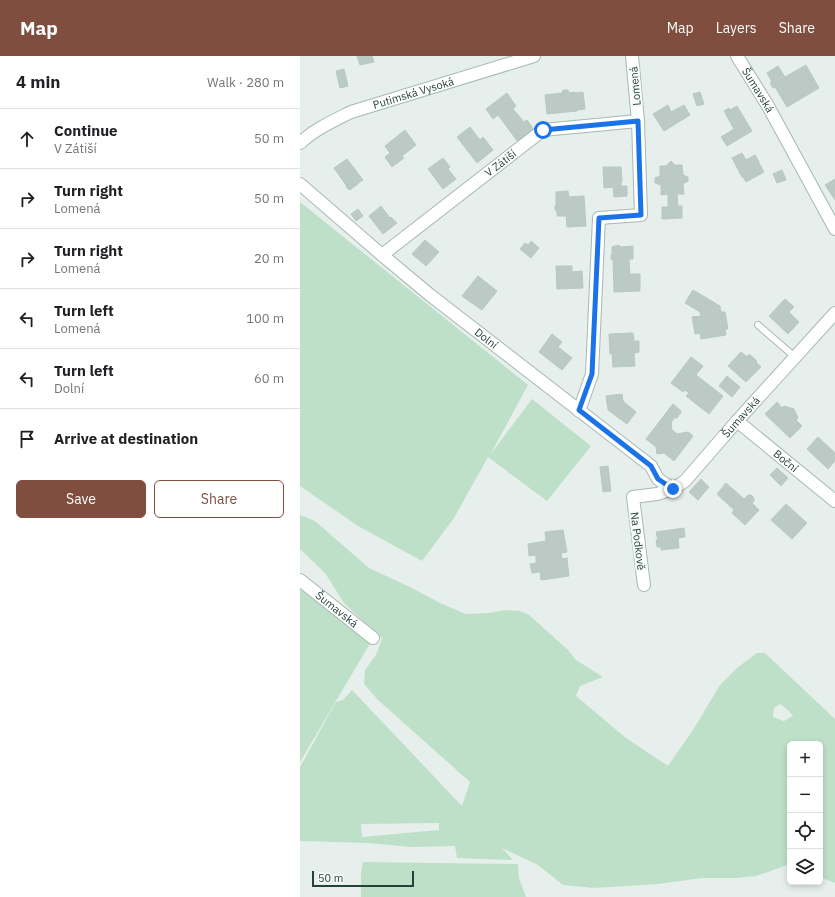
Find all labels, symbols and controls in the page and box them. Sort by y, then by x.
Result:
text: Map [20,16,58,40]
text: Map [667,19,694,37]
text: Layers [716,19,757,37]
text: Share [779,19,815,37]
street label: Šumavská [739,65,777,115]
street label: Lomená [626,66,644,106]
text: 4 min [16,71,60,93]
text: Walk · 280 m [207,74,284,91]
street label: Putimská Vysoká [371,74,456,112]
text: Continue [54,121,118,140]
route start [534,121,552,139]
icon: ahead [16,128,38,150]
text: 50 m [254,130,284,147]
text: V Zátiší [54,140,97,157]
street label: V Zátiší [482,146,519,180]
text: Turn right [54,181,123,200]
icon: right [16,188,38,210]
text: 50 m [254,190,284,207]
text: Lomená [54,200,100,217]
text: Turn right [54,241,123,260]
icon: right [16,248,38,270]
text: 20 m [254,250,284,267]
text: Lomená [54,260,100,277]
text: Turn left [54,301,114,320]
icon: left [16,308,38,330]
text: 100 m [246,310,284,327]
text: Lomená [54,320,100,337]
street label: Dolní [472,325,501,352]
text: Turn left [54,361,114,380]
icon: left [16,368,38,390]
text: 60 m [254,370,284,387]
text: Dolní [54,380,84,397]
street label: Šumavská [719,393,763,440]
icon: arrive [16,428,38,450]
text: Arrive at destination [54,429,198,448]
street label: Boční [771,447,801,475]
button: Save [16,480,146,518]
button: Share [154,480,284,518]
route end [664,480,682,498]
street label: Na Podkově [628,511,648,571]
street label: Šumavská [313,588,361,630]
map controls [787,741,823,885]
button: + [787,741,823,777]
button: − [787,777,823,813]
button: locate [787,813,823,849]
button: layers [787,849,823,885]
scale bar [312,869,414,888]
text: 50 m [318,871,343,885]

